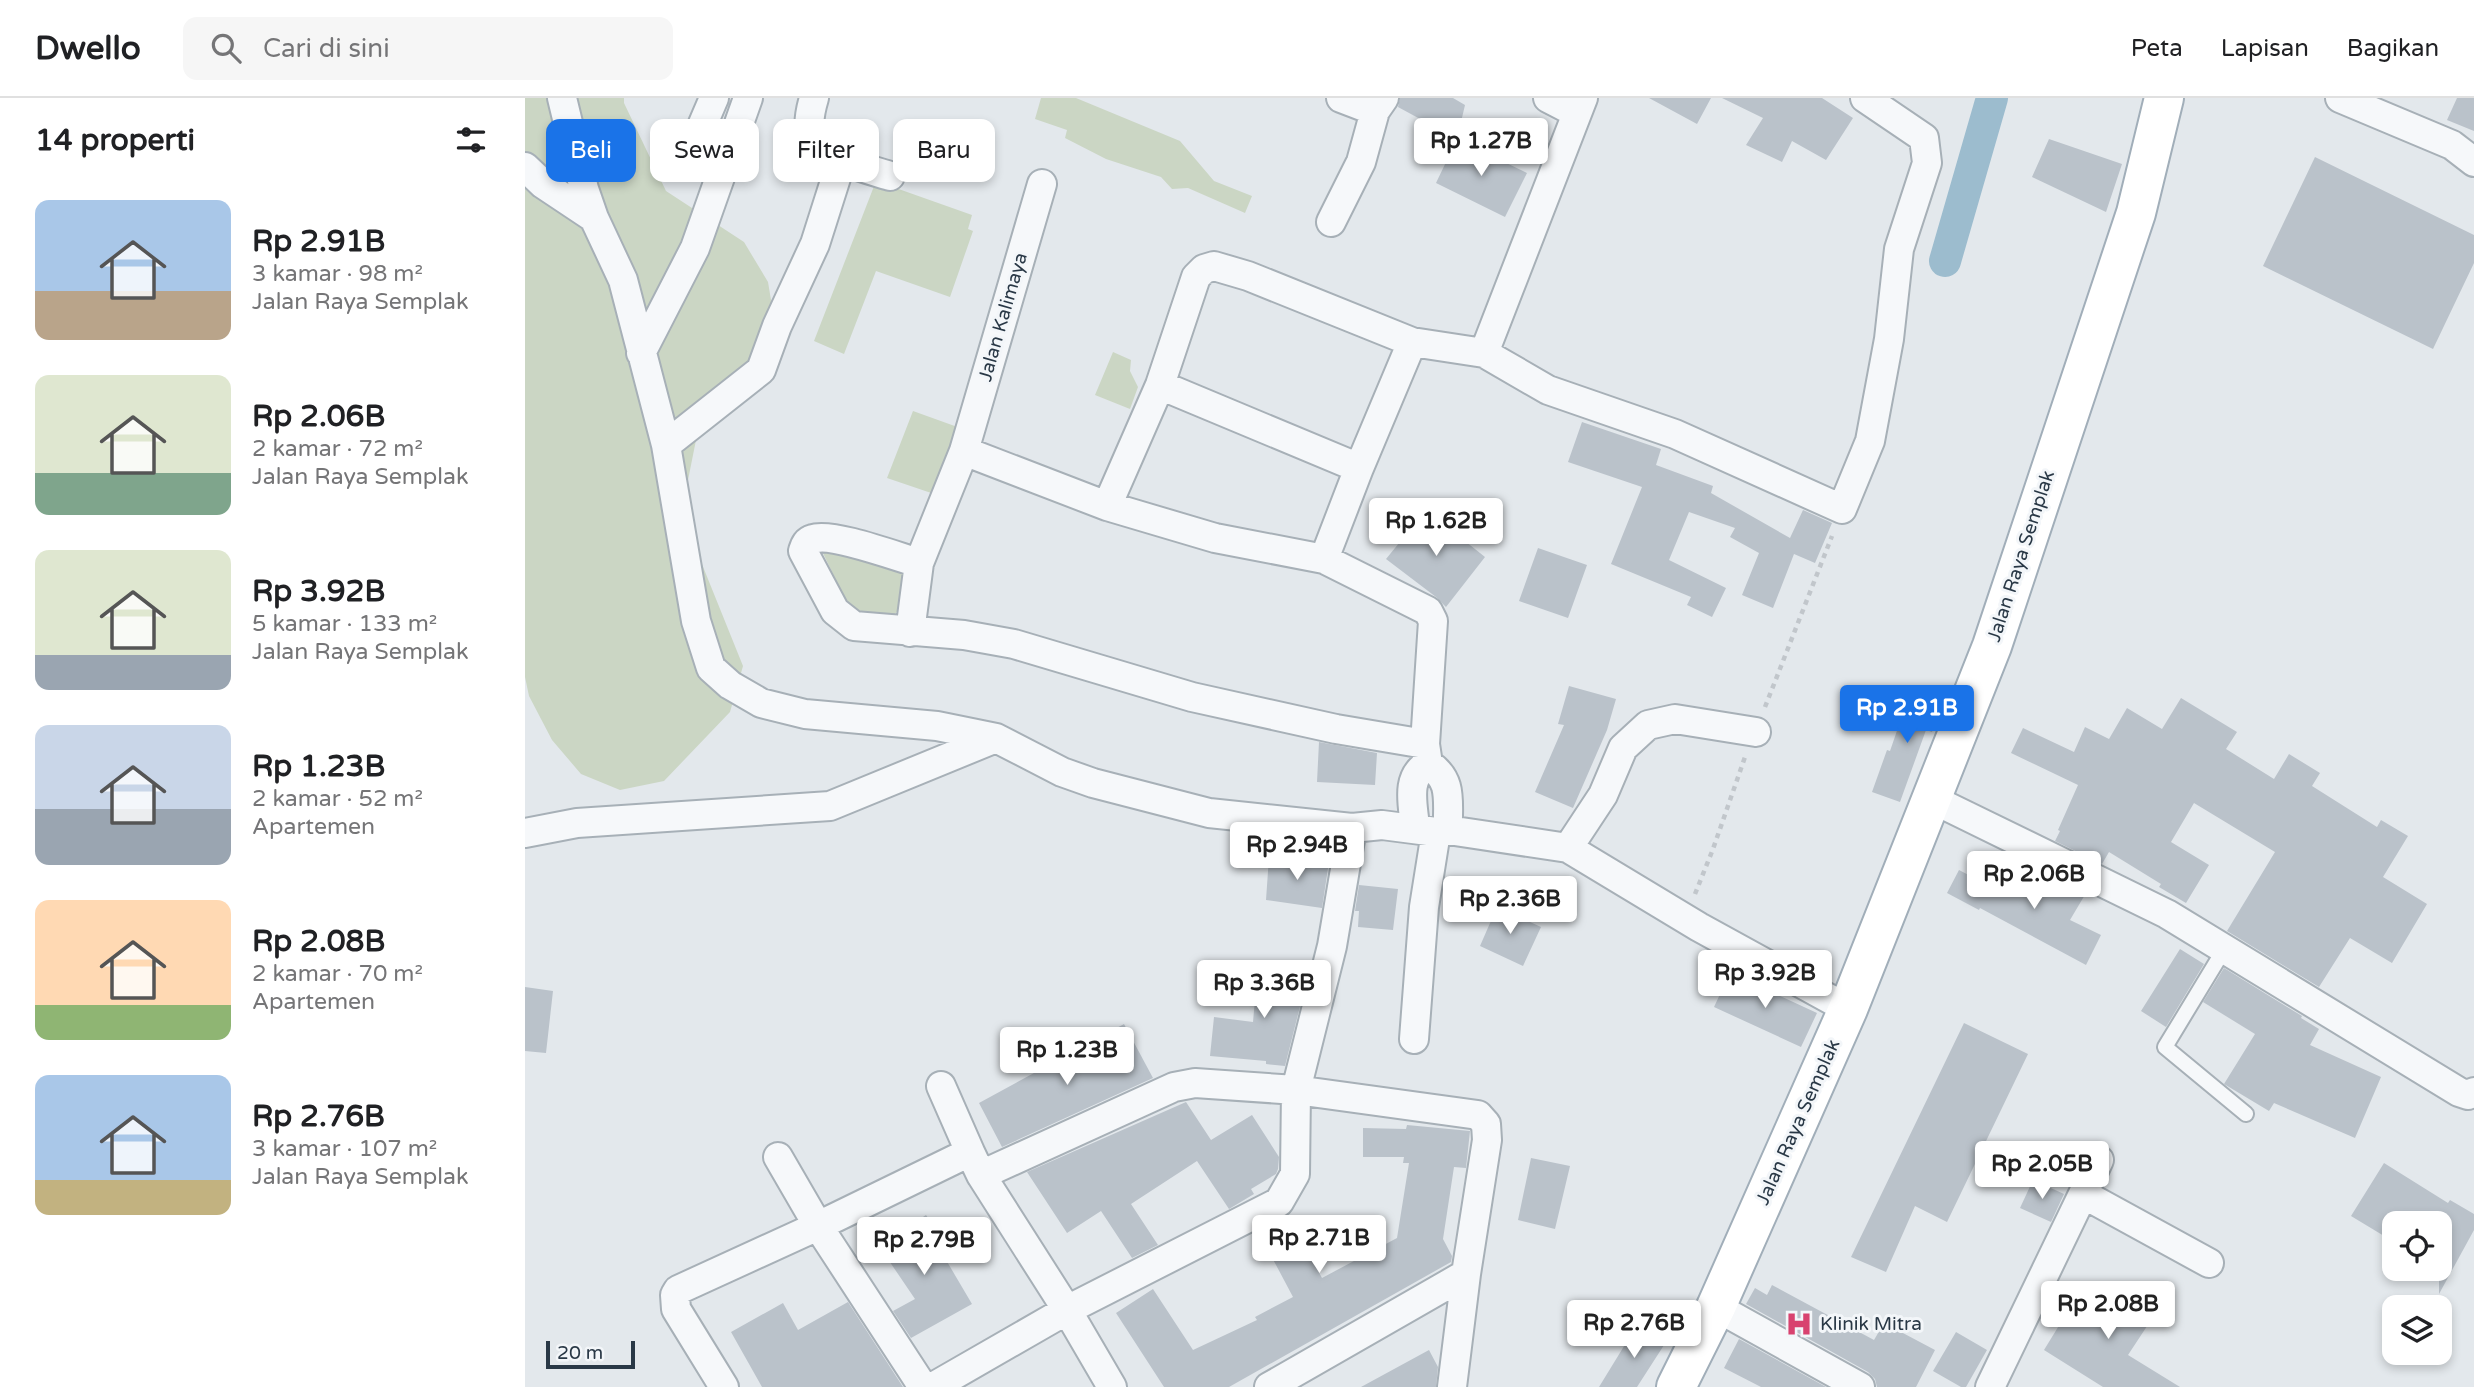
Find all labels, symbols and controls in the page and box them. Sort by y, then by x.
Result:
search box [183,17,673,80]
text: Dwello [35,29,141,68]
icon: search [207,29,245,67]
text: Cari di sini [263,33,390,64]
text: Peta [2131,34,2183,63]
text: Lapisan [2221,34,2309,63]
text: Bagikan [2347,34,2439,63]
pin: Rp 1.27B [1409,118,1553,178]
chip: Beli [546,119,636,182]
chip: Sewa [650,119,759,182]
chip: Filter [773,119,879,182]
chip: Baru [893,119,995,182]
icon: filters [452,121,490,159]
text: 14 properti [35,122,195,159]
text: Rp 1.27B [1430,127,1532,155]
text: Rp 2.91B [252,223,385,260]
icon: home [91,228,175,312]
street label: Jalan Kalimaya [974,250,1032,384]
text: 3 kamar · 98 m² [252,260,423,288]
text: Jalan Raya Semplak [252,288,469,316]
text: Rp 2.06B [252,398,385,435]
icon: home [91,403,175,487]
text: 2 kamar · 72 m² [252,435,423,463]
text: Jalan Raya Semplak [252,463,469,491]
street label: Jalan Raya Semplak [1983,468,2059,644]
pin: Rp 1.62B [1364,498,1508,558]
text: Rp 1.62B [1385,507,1487,535]
text: Rp 3.92B [252,573,385,610]
icon: home [91,578,175,662]
text: 5 kamar · 133 m² [252,610,437,638]
text: Jalan Raya Semplak [252,638,469,666]
pin: Rp 2.91B [1835,686,1979,745]
text: Rp 2.91B [1856,694,1958,722]
text: Rp 1.23B [252,748,385,785]
icon: home [91,753,175,837]
text: 2 kamar · 52 m² [252,785,423,813]
text: Apartemen [252,813,375,841]
pin: Rp 2.94B [1225,822,1369,882]
text: Rp 2.94B [1246,831,1348,859]
pin: Rp 2.06B [1962,852,2106,911]
text: Rp 2.06B [1983,860,2085,888]
pin: Rp 2.36B [1438,876,1582,936]
text: Rp 2.36B [1459,885,1561,913]
text: Rp 2.08B [252,923,385,960]
icon: home [91,928,175,1012]
pin: Rp 3.92B [1693,950,1837,1010]
text: Rp 3.92B [1714,959,1816,987]
text: 2 kamar · 70 m² [252,960,423,988]
pin: Rp 3.36B [1192,960,1336,1020]
text: Rp 3.36B [1213,969,1315,997]
text: Apartemen [252,988,375,1016]
pin: Rp 1.23B [995,1028,1139,1087]
text: Rp 1.23B [1016,1036,1118,1064]
street label: Jalan Raya Semplak [1752,1036,1844,1208]
text: Rp 2.76B [252,1098,385,1135]
icon: home [91,1103,175,1187]
text: 3 kamar · 107 m² [252,1135,437,1163]
pin: Rp 2.05B [1970,1142,2114,1201]
text: Rp 2.05B [1991,1150,2093,1178]
text: Jalan Raya Semplak [252,1163,469,1191]
map controls [2382,1211,2452,1365]
button: locate [2382,1211,2452,1281]
pin: Rp 2.71B [1247,1216,1391,1275]
pin: Rp 2.79B [852,1218,996,1277]
text: Rp 2.71B [1268,1224,1370,1252]
text: Rp 2.79B [873,1226,975,1254]
pin: Rp 2.08B [2036,1282,2180,1341]
text: Rp 2.08B [2057,1290,2159,1318]
button: layers [2382,1295,2452,1365]
pin: Rp 2.76B [1562,1300,1706,1360]
text: Rp 2.76B [1583,1309,1685,1337]
hospital icon: Klinik Mitra [1784,1309,1814,1339]
place label: Klinik Mitra [1820,1313,1922,1335]
scale bar [546,1338,635,1370]
text: 20 m [557,1342,603,1364]

